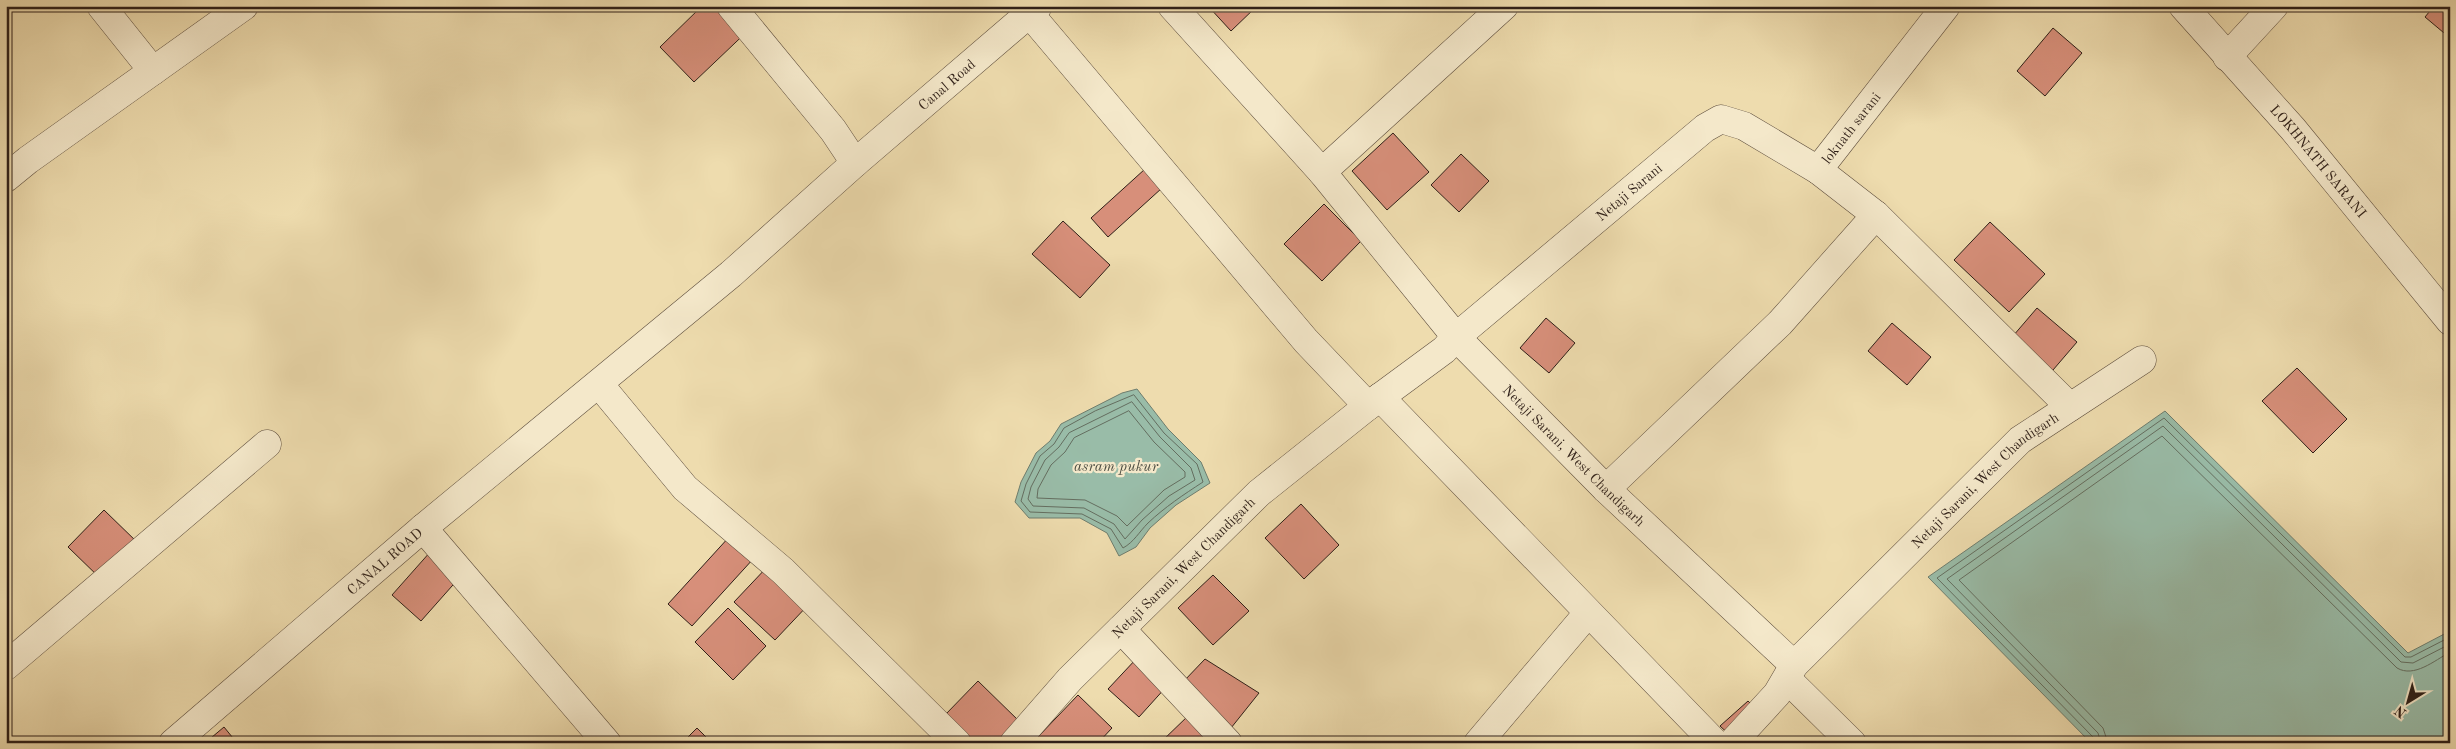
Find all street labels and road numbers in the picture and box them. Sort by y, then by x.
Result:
street label: Canal Road [916,57,978,113]
street label: loknath sarani [1820,90,1884,167]
street label: LOKHNATH SARANI [2267,103,2368,221]
street label: Netaji Sarani [1594,161,1665,224]
street label: Netaji Sarani, West Chandigarh [1500,383,1647,530]
street label: Netaji Sarani, West Chandigarh [1910,410,2062,551]
street label: Netaji Sarani, West Chandigarh [1110,495,1258,641]
street label: CANAL ROAD [345,526,426,598]

